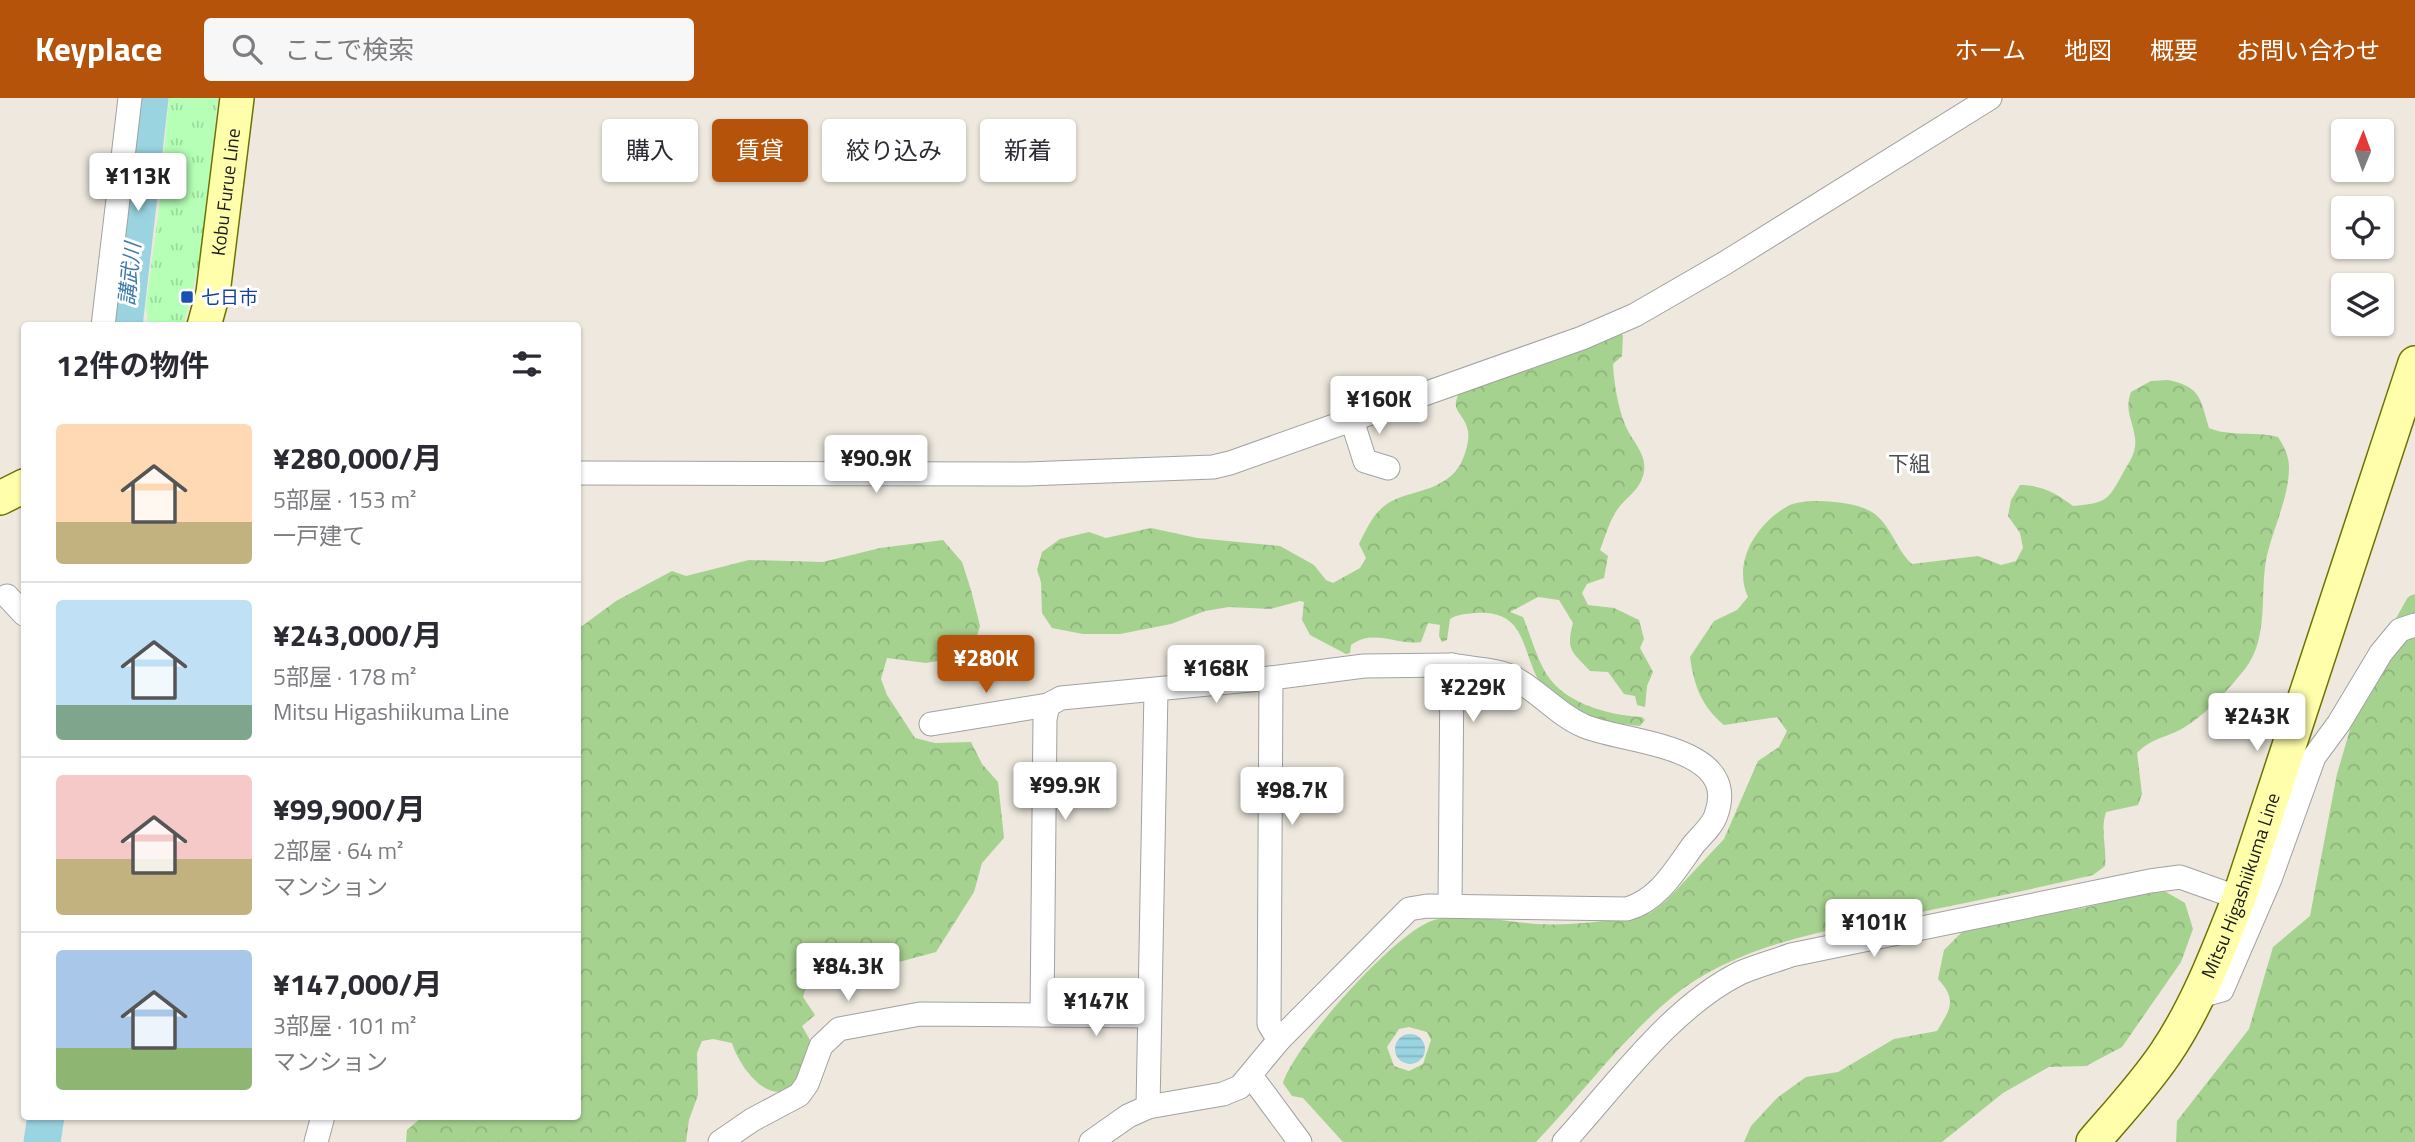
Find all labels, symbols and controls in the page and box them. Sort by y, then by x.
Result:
search box [204,18,694,81]
text: Keyplace [35,24,162,74]
icon: search [228,30,266,68]
text: ここで検索 [284,30,414,69]
text: ホーム [1955,32,2026,68]
text: 地図 [2064,32,2112,68]
text: 概要 [2150,32,2198,68]
text: お問い合わせ [2236,32,2380,68]
chip: 購入 [602,119,698,182]
chip: 賃貸 [712,119,808,182]
chip: 絞り込み [822,119,966,182]
chip: 新着 [980,119,1076,182]
north arrow [2331,119,2394,182]
map controls [2331,119,2394,336]
street label: Kobu Furue Line [203,127,247,257]
pin: ¥113K [89,153,187,213]
text: ¥113K [105,158,171,193]
button: locate [2331,196,2394,259]
water label: 講武川 [110,239,148,307]
button: layers [2331,273,2394,336]
place label: 七日市 [201,282,258,311]
marker: 七日市 [179,289,195,305]
text: 12件の物件 [56,342,210,388]
icon: filters [508,345,546,383]
pin: ¥160K [1330,376,1428,436]
text: ¥160K [1346,381,1412,416]
text: ¥280,000/月 [273,435,442,481]
pin: ¥90.9K [819,436,933,495]
text: ¥90.9K [840,440,912,475]
district label: 下組 [1888,447,1930,479]
icon: home [112,452,196,536]
text: 5部屋 · 153 m² [273,482,416,517]
text: 一戸建て [273,518,365,553]
text: ¥243,000/月 [273,612,442,658]
icon: home [112,628,196,712]
pin: ¥280K [937,636,1035,695]
text: ¥280K [953,640,1019,675]
pin: ¥168K [1167,646,1265,705]
text: ¥168K [1183,650,1249,685]
text: 5部屋 · 178 m² [273,659,416,694]
pin: ¥229K [1424,664,1522,724]
text: ¥229K [1440,669,1506,704]
text: Mitsu Higashiikuma Line [273,694,510,729]
pin: ¥243K [2208,694,2306,753]
text: ¥243K [2224,698,2290,733]
pin: ¥99.9K [1008,762,1122,822]
text: ¥99.9K [1029,767,1101,802]
pin: ¥98.7K [1235,768,1349,827]
text: ¥98.7K [1256,772,1328,807]
text: ¥99,900/月 [273,786,426,832]
street label: Mitsu Higashiikuma Line [2193,789,2287,983]
icon: home [112,803,196,887]
text: 2部屋 · 64 m² [273,833,403,868]
text: マンション [273,869,388,904]
pin: ¥101K [1825,900,1923,959]
text: ¥101K [1841,904,1907,939]
pin: ¥84.3K [791,944,905,1003]
text: ¥84.3K [812,948,884,983]
text: ¥147,000/月 [273,961,442,1007]
icon: home [112,978,196,1062]
pin: ¥147K [1047,978,1145,1038]
text: ¥147K [1063,983,1129,1018]
text: 3部屋 · 101 m² [273,1008,416,1043]
text: マンション [273,1044,388,1079]

